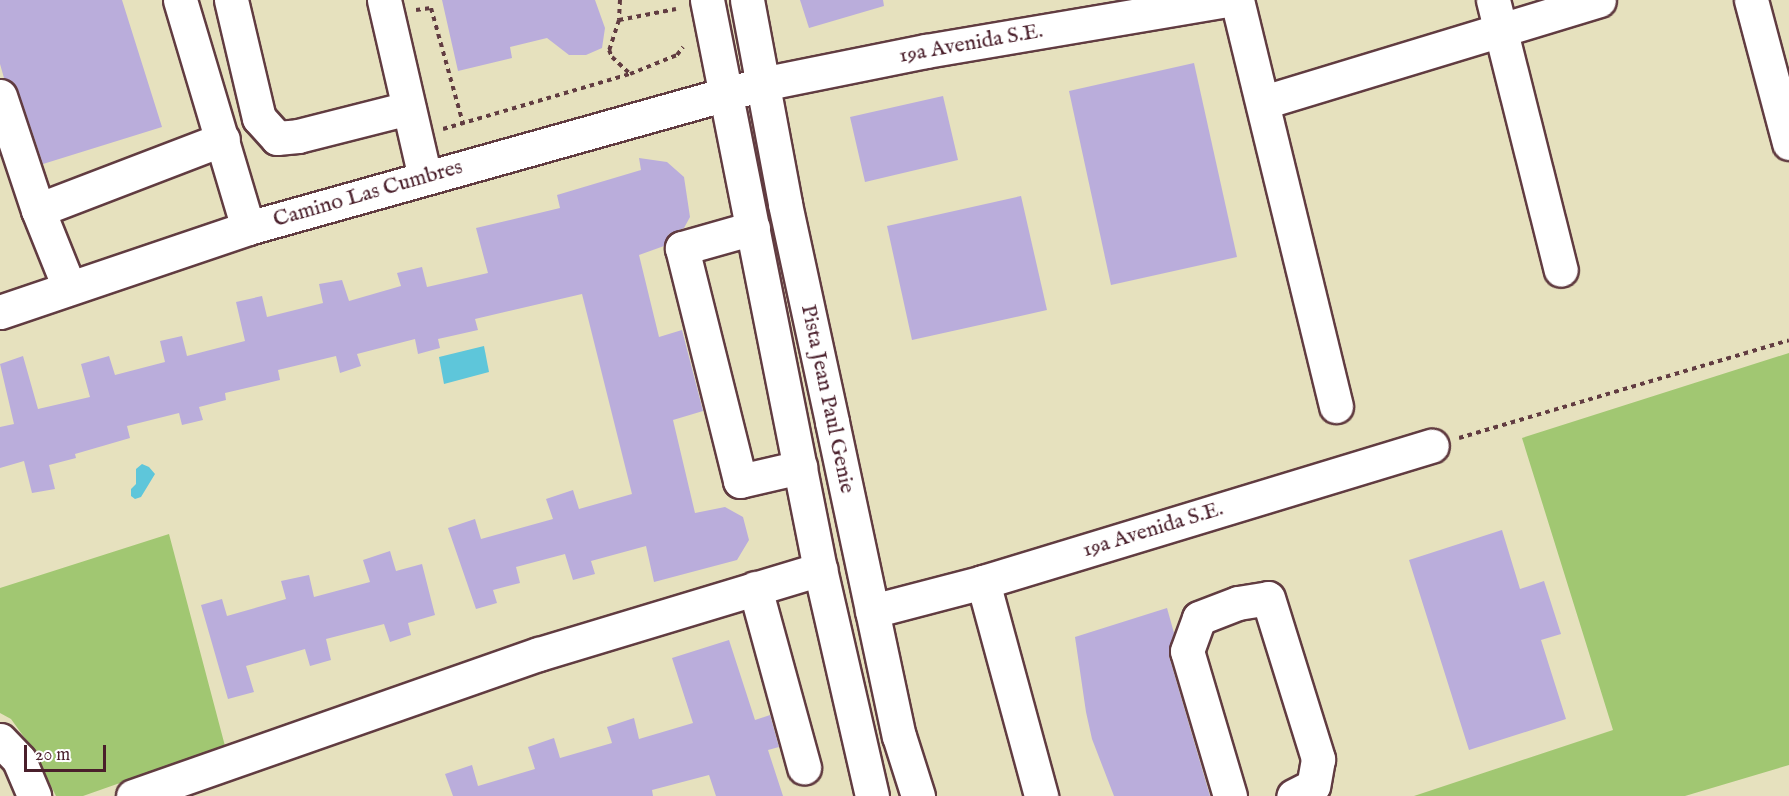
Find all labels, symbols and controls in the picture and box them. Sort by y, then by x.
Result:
street label: 19a Avenida S.E. [897,18,1045,70]
street label: Camino Las Cumbres [270,154,466,234]
street label: Pista Jean Paul Genie [794,302,860,496]
street label: 19a Avenida S.E. [1079,496,1227,564]
scale bar [27,733,110,771]
text: 20 m [35,744,70,767]

